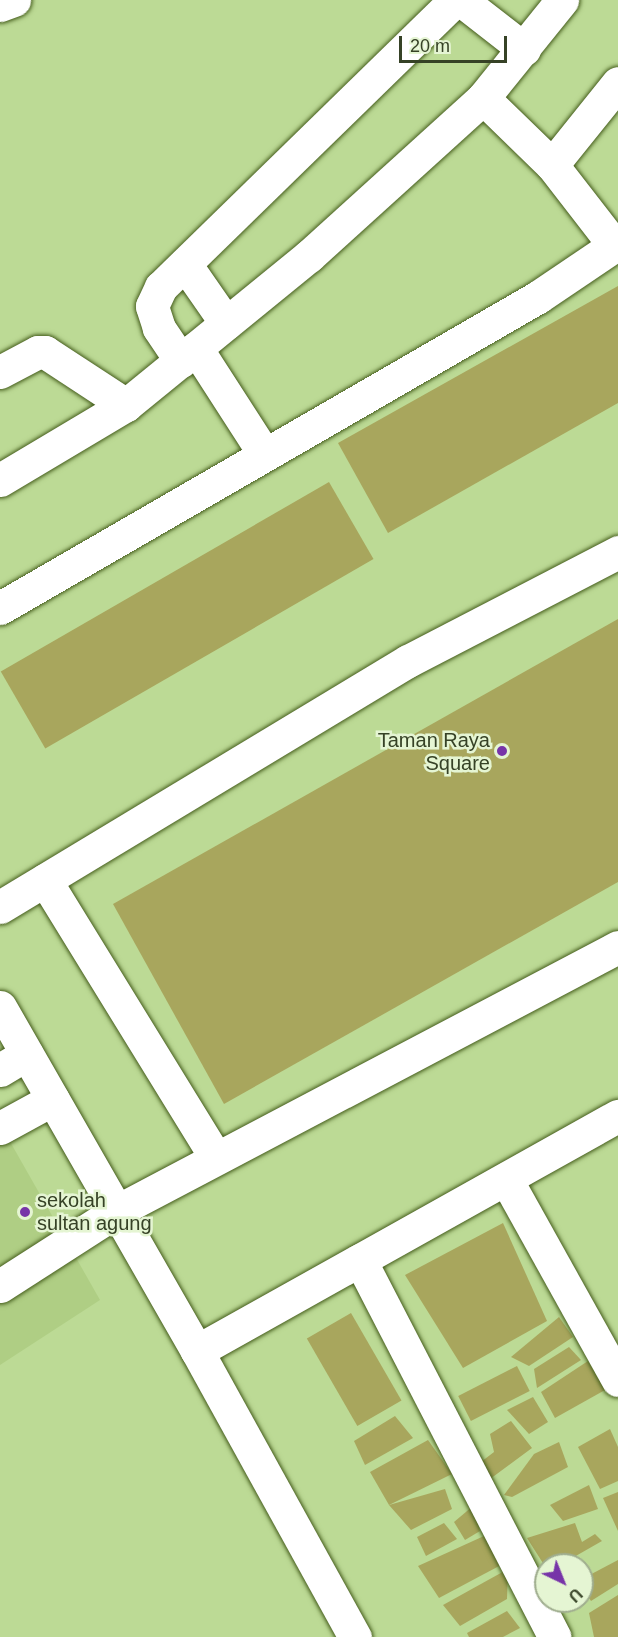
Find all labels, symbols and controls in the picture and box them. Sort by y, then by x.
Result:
scale bar [402,24,510,62]
text: 20 m [410,36,450,56]
place label: Taman Raya Square [378,728,490,775]
marker: Taman Raya Square [495,744,509,758]
place label: sekolah sultan agung [37,1188,152,1235]
marker: sekolah sultan agung [18,1205,32,1219]
north arrow [534,1553,594,1613]
text: U [565,1585,585,1605]

